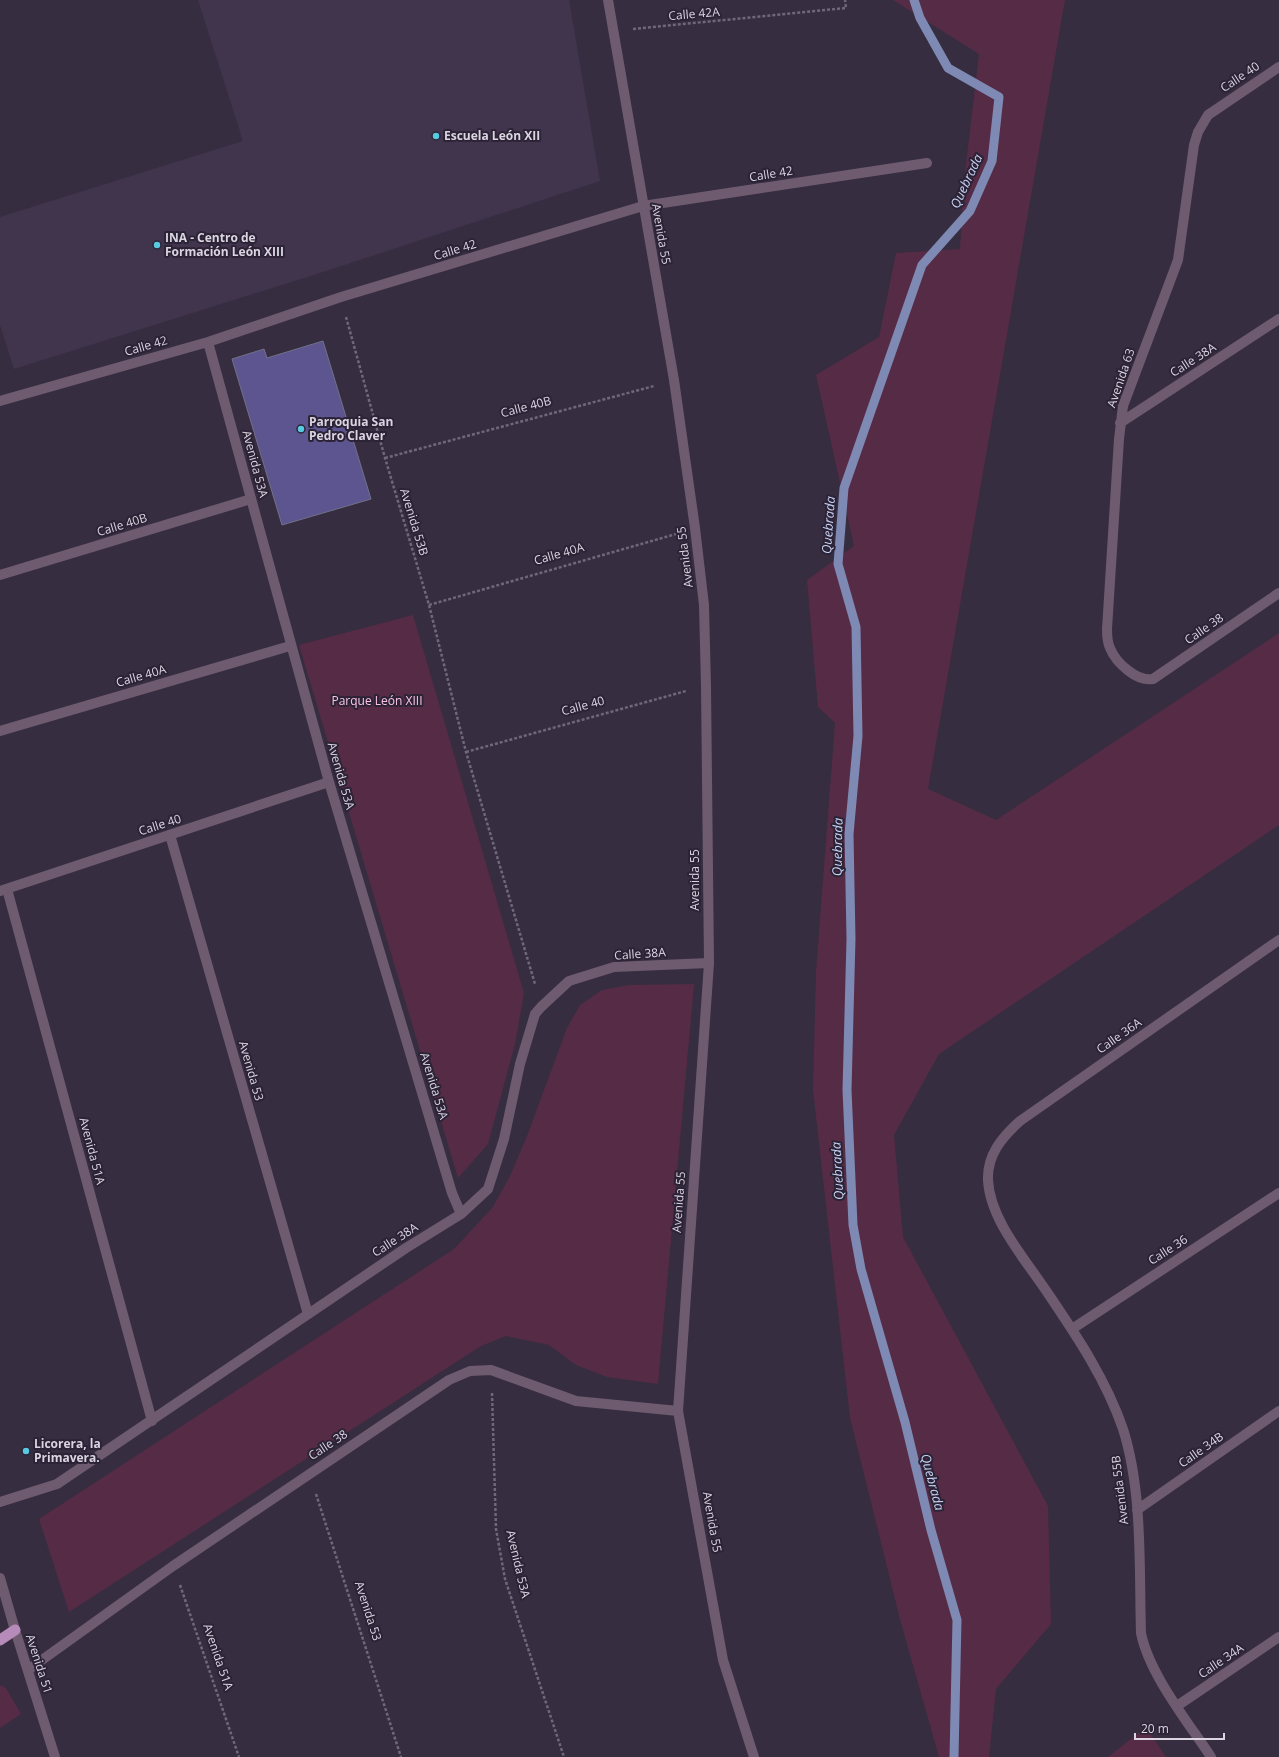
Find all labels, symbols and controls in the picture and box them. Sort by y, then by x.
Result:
street label: Calle 42A [668,3,721,24]
street label: Calle 40 [1217,57,1263,96]
place label: Escuela León XII [444,127,540,144]
marker: Escuela León XII [431,131,441,141]
water label: Quebrada [946,150,987,211]
street label: Calle 42 [748,162,794,185]
street label: Avenida 55 [648,202,675,266]
place label: INA - Centro de Formación León XIII [165,229,284,260]
street label: Calle 42 [431,235,478,264]
marker: INA - Centro de Formación León XIII [152,240,162,250]
street label: Calle 42 [122,331,169,360]
street label: Calle 38A [1167,338,1219,381]
street label: Avenida 63 [1102,346,1139,410]
street label: Calle 40B [499,392,553,421]
place label: Parroquia San Pedro Claver [309,413,393,444]
marker: Parroquia San Pedro Claver [296,424,306,434]
street label: Avenida 53A [238,428,273,500]
street label: Avenida 53B [396,486,433,558]
water label: Quebrada [817,495,839,555]
street label: Calle 40B [95,509,149,540]
street label: Avenida 55 [672,525,697,589]
street label: Calle 40A [532,538,586,569]
street label: Calle 38 [1181,609,1227,648]
street label: Calle 40A [114,660,168,691]
park label: Parque León XIII [331,692,423,709]
street label: Calle 40 [559,692,606,719]
street label: Avenida 53A [324,740,359,812]
street label: Calle 40 [136,810,183,839]
water label: Quebrada [827,817,847,876]
street label: Avenida 55 [686,849,703,911]
street label: Calle 38A [614,943,667,964]
street label: Calle 36A [1093,1014,1145,1057]
street label: Avenida 53 [235,1039,268,1103]
street label: Avenida 53A [416,1050,453,1122]
street label: Avenida 51A [75,1115,110,1187]
water label: Quebrada [826,1141,848,1201]
street label: Avenida 55 [668,1171,689,1233]
street label: Calle 38A [369,1218,421,1261]
street label: Calle 36 [1145,1230,1191,1269]
street label: Calle 38 [305,1425,351,1464]
street label: Calle 34B [1175,1428,1227,1471]
place label: Licorera, la Primavera. [34,1435,101,1466]
marker: Licorera, la Primavera. [21,1446,31,1456]
water label: Quebrada [917,1452,949,1513]
street label: Avenida 55B [1107,1454,1132,1525]
street label: Avenida 55 [699,1490,726,1554]
street label: Avenida 53A [502,1528,535,1600]
street label: Avenida 53 [351,1579,386,1643]
street label: Avenida 51A [199,1621,238,1693]
street label: Avenida 51 [22,1632,57,1696]
street label: Calle 34A [1195,1639,1247,1682]
scale bar [1135,1715,1224,1741]
text: 20 m [1141,1720,1169,1737]

